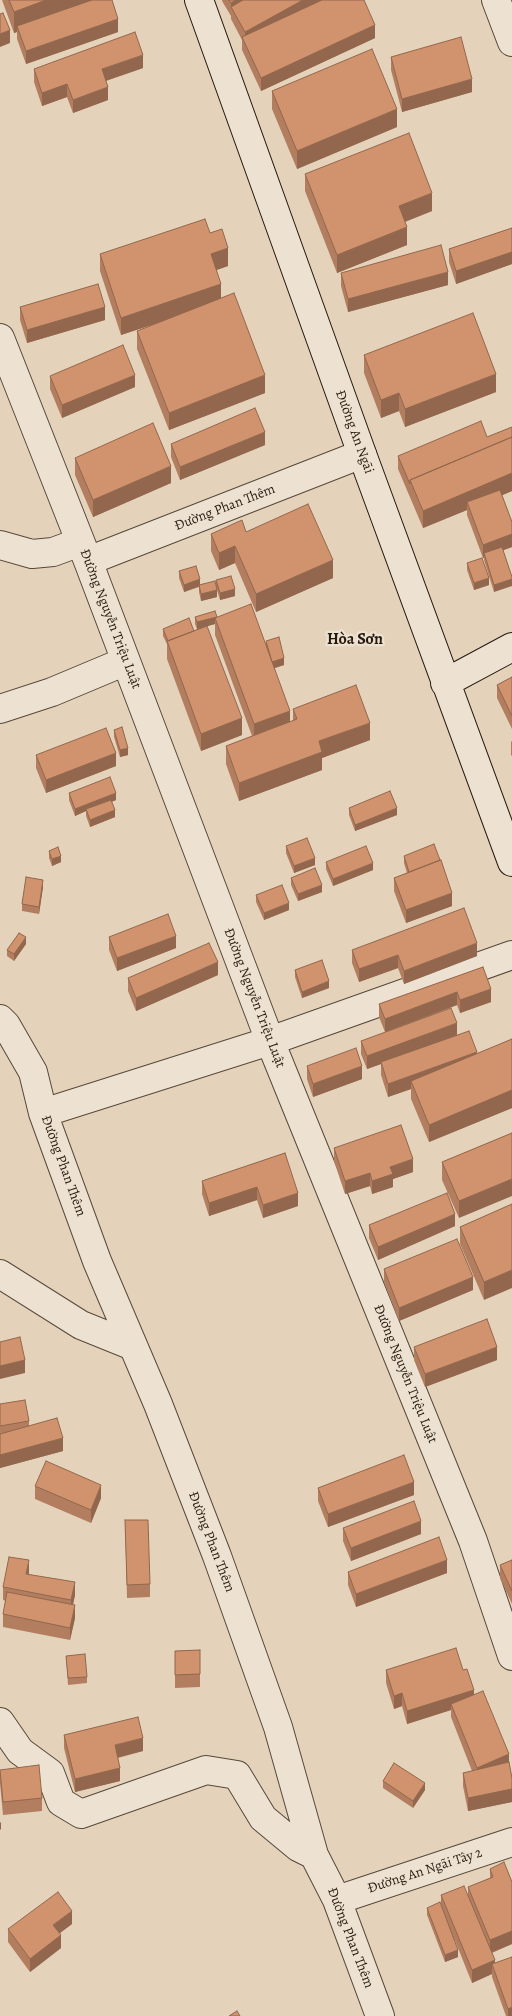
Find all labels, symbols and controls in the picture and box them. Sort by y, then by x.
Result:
street label: Đường An Ngãi [331,388,377,476]
street label: Đường Phan Thêm [172,481,278,535]
street label: Đường Nguyễn Triệu Luật [76,547,144,691]
district label: Hòa Sơn [327,630,383,650]
street label: Đường Nguyễn Triệu Luật [220,926,288,1070]
street label: Đường Phan Thêm [37,1113,89,1219]
street label: Đường Nguyễn Triệu Luật [369,1302,441,1446]
street label: Đường Phan Thêm [184,1489,238,1595]
street label: Đường An Ngãi Tây 2 [366,1845,484,1897]
street label: Đường Phan Thêm [323,1885,377,1991]

